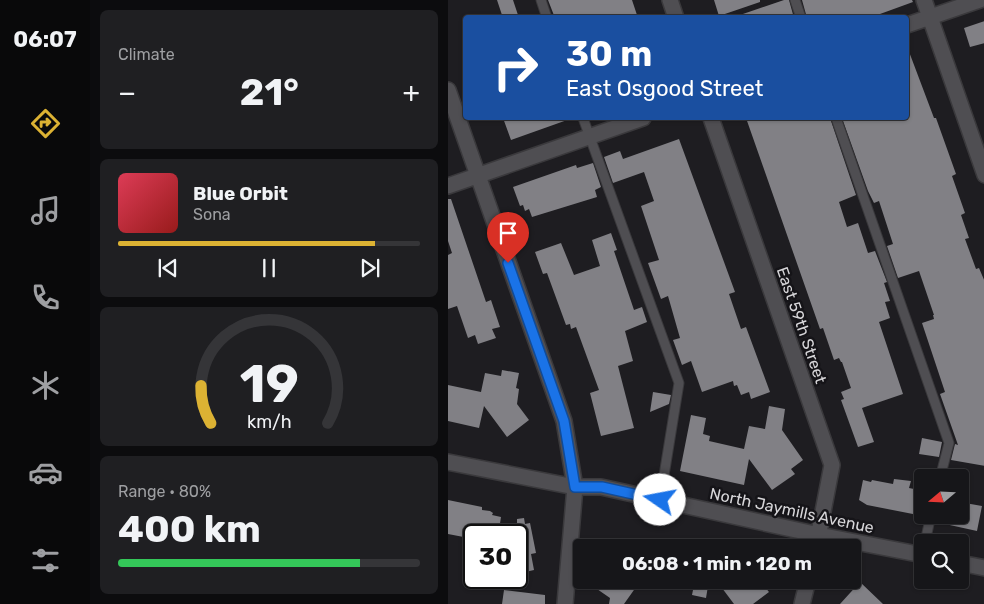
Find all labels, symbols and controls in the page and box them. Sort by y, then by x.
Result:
text: 06:07 [13,26,77,53]
text: 30 m [566,33,652,75]
icon: right [483,35,548,100]
text: Climate [118,45,175,64]
text: 21° [240,69,299,115]
text: East Osgood Street [566,75,763,102]
text: − [118,76,136,109]
text: + [403,76,420,109]
icon: directions [28,106,63,141]
text: Blue Orbit [193,182,288,205]
icon: music [28,193,63,228]
text: Sona [193,205,231,224]
pin [487,212,529,263]
icon: arrive [494,219,522,247]
icon: previous [154,254,182,282]
icon: pause [255,254,283,282]
icon: next [356,254,384,282]
street label: East 59th Street [773,264,830,386]
icon: phone [28,280,63,315]
text: 19 [239,353,299,415]
icon: climate [28,368,63,403]
text: km/h [247,411,291,432]
icon: car [28,455,63,490]
north arrow [914,469,969,524]
map controls [914,469,969,589]
position arrow [633,473,685,525]
text: Range · 80% [118,482,211,501]
street label: North Jaymills Avenue [708,484,876,537]
text: 400 km [118,506,261,552]
speed limit sign: 30 [463,524,528,589]
button: search [914,534,969,589]
icon: filters [28,543,63,578]
text: 06:08 · 1 min · 120 m [622,552,812,575]

